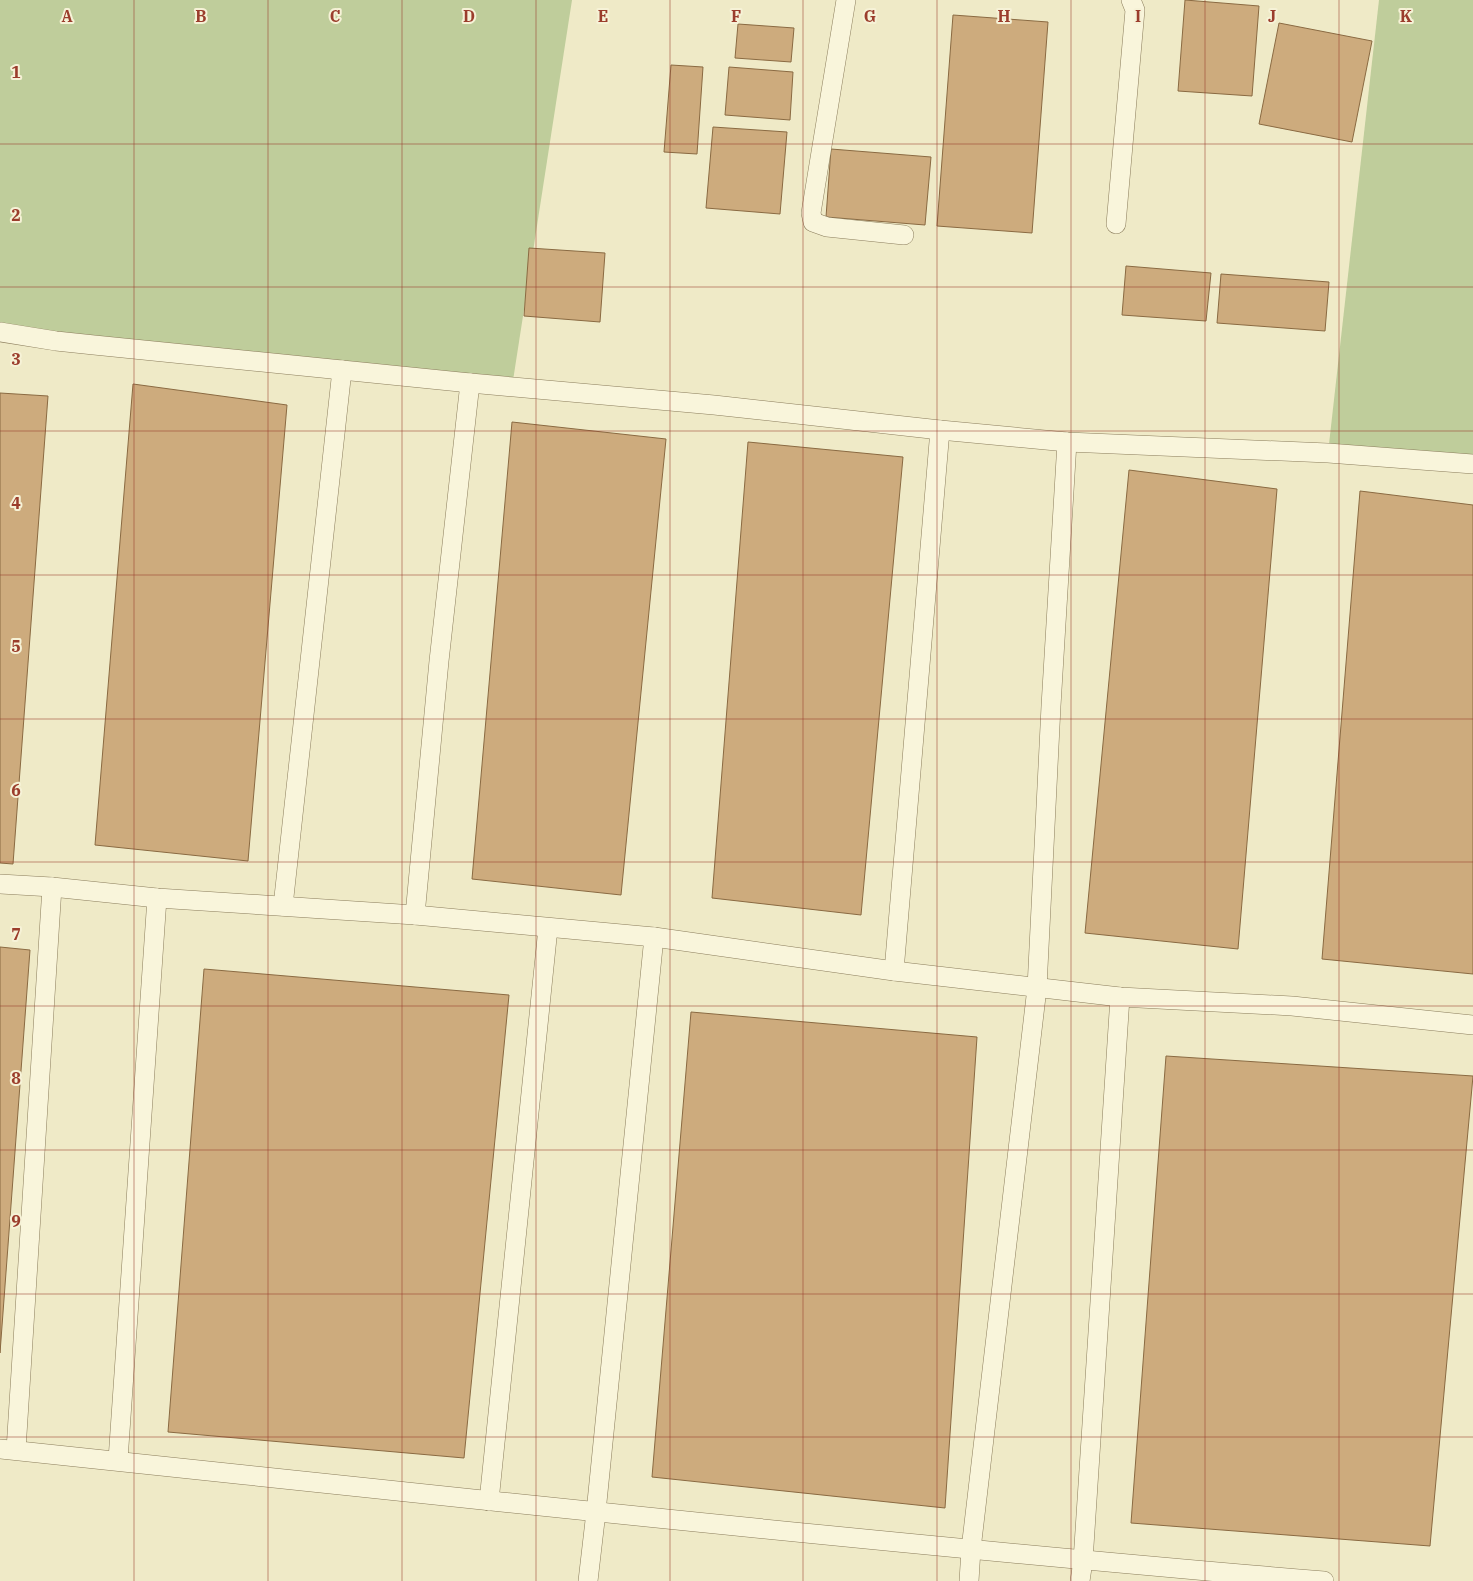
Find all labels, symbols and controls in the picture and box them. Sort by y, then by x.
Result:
text: A [61,6,73,26]
text: B [195,6,207,26]
text: C [330,6,340,26]
text: D [463,6,475,26]
text: E [598,6,608,26]
text: F [731,6,741,26]
text: G [864,6,876,26]
text: H [998,6,1011,26]
text: I [1135,6,1141,26]
text: J [1268,6,1276,26]
text: K [1400,6,1413,26]
text: 1 [11,62,21,82]
text: 2 [11,205,21,225]
text: 3 [11,349,21,369]
text: 4 [11,493,21,513]
text: 5 [11,636,21,656]
text: 6 [11,780,21,800]
text: 7 [11,924,21,944]
text: 8 [11,1068,21,1088]
text: 9 [11,1211,21,1231]

